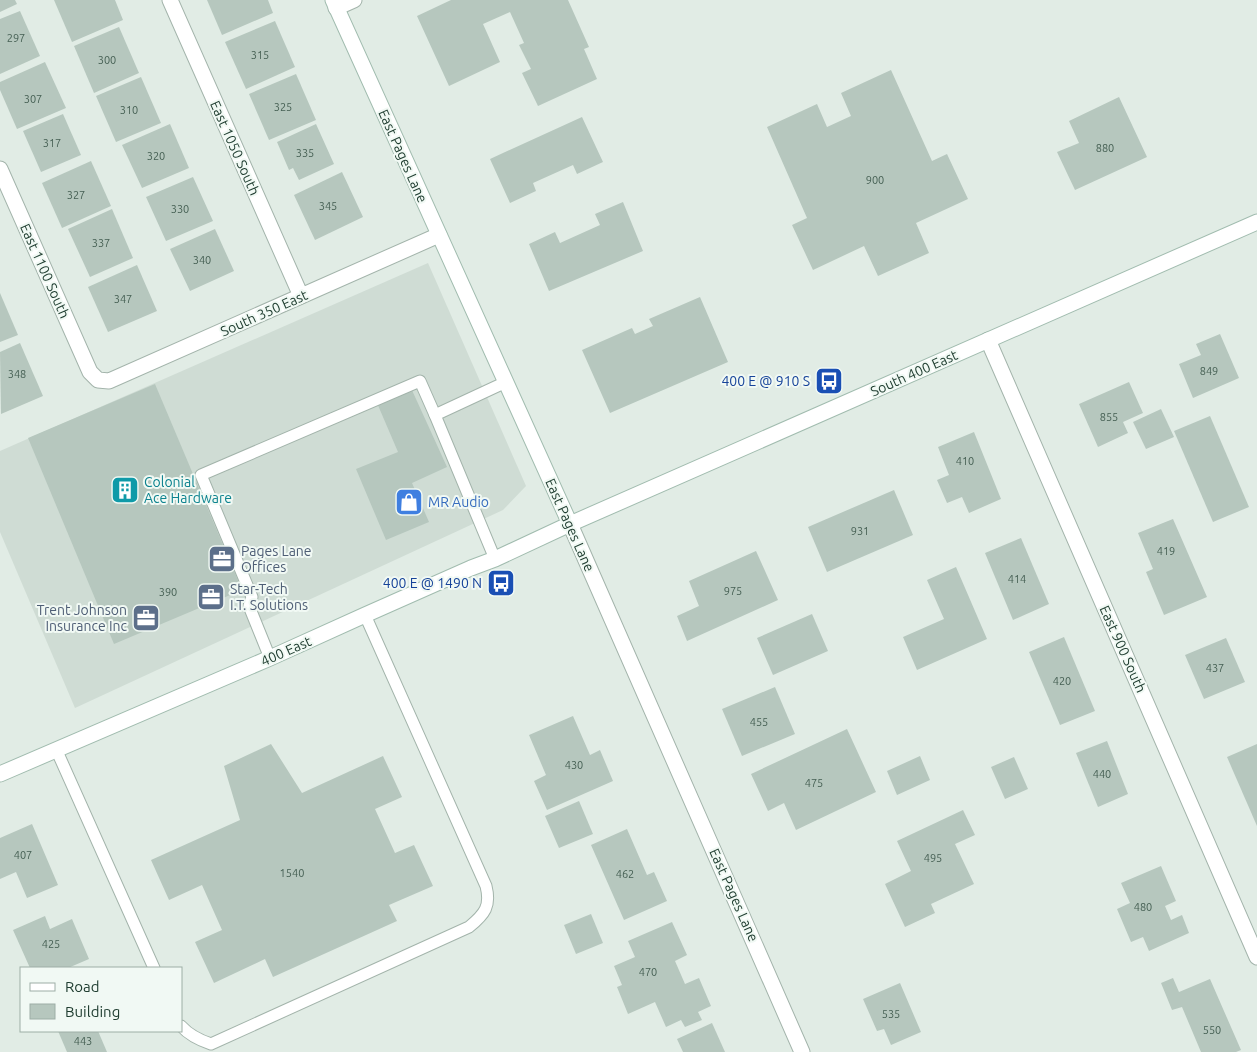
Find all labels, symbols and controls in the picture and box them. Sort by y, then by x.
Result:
house number: 297 [7,32,25,44]
house number: 315 [251,49,269,61]
house number: 300 [98,54,116,66]
house number: 307 [24,93,42,105]
street label: East 1050 South [207,98,263,198]
house number: 325 [274,101,292,113]
house number: 310 [120,104,138,116]
street label: East Pages Lane [375,107,431,205]
house number: 317 [43,137,61,149]
house number: 880 [1096,142,1114,154]
house number: 335 [296,147,314,159]
house number: 320 [147,150,165,162]
house number: 900 [866,174,884,186]
house number: 327 [67,189,85,201]
house number: 345 [319,200,337,212]
house number: 330 [171,203,189,215]
street label: East 1100 South [17,221,73,321]
house number: 337 [92,237,110,249]
house number: 340 [193,254,211,266]
street label: South 350 East [218,286,311,339]
house number: 347 [114,293,132,305]
street label: South 400 East [868,346,961,399]
house number: 849 [1200,365,1218,377]
bus stop icon: 400 E @ 910 S [814,366,844,396]
house number: 348 [8,368,26,380]
place label: 400 E @ 910 S [721,373,810,389]
house number: 855 [1100,411,1118,423]
house number: 410 [956,455,974,467]
place label: Colonial Ace Hardware [144,474,232,506]
building icon: Colonial Ace Hardware [110,475,140,505]
street label: East Pages Lane [542,476,598,574]
shop icon: MR Audio [394,487,424,517]
place label: MR Audio [428,494,489,510]
house number: 931 [851,525,869,537]
place label: Pages Lane Offices [241,543,312,575]
office icon: Pages Lane Offices [207,544,237,574]
house number: 419 [1157,545,1175,557]
bus stop icon: 400 E @ 1490 N [486,568,516,598]
house number: 414 [1008,573,1026,585]
place label: 400 E @ 1490 N [383,575,482,591]
place label: Star-Tech I.T. Solutions [230,581,308,613]
office icon: Star-Tech I.T. Solutions [196,582,226,612]
house number: 975 [724,585,742,597]
house number: 390 [159,586,177,598]
place label: Trent Johnson Insurance Inc [37,602,127,634]
office icon: Trent Johnson Insurance Inc [131,603,161,633]
street label: East 900 South [1097,603,1149,695]
street label: 400 East [258,633,314,669]
house number: 437 [1206,662,1224,674]
house number: 420 [1053,675,1071,687]
house number: 455 [750,716,768,728]
house number: 430 [565,759,583,771]
house number: 440 [1093,768,1111,780]
house number: 475 [805,777,823,789]
street label: East Pages Lane [706,846,762,944]
house number: 407 [14,849,32,861]
house number: 495 [924,852,942,864]
house number: 1540 [280,867,304,879]
house number: 462 [616,868,634,880]
house number: 480 [1134,901,1152,913]
house number: 425 [42,938,60,950]
house number: 470 [639,966,657,978]
legend [20,967,182,1032]
text: Road [65,978,100,995]
text: Building [65,1003,120,1020]
house number: 535 [882,1008,900,1020]
house number: 550 [1203,1024,1221,1036]
house number: 443 [74,1035,92,1047]

